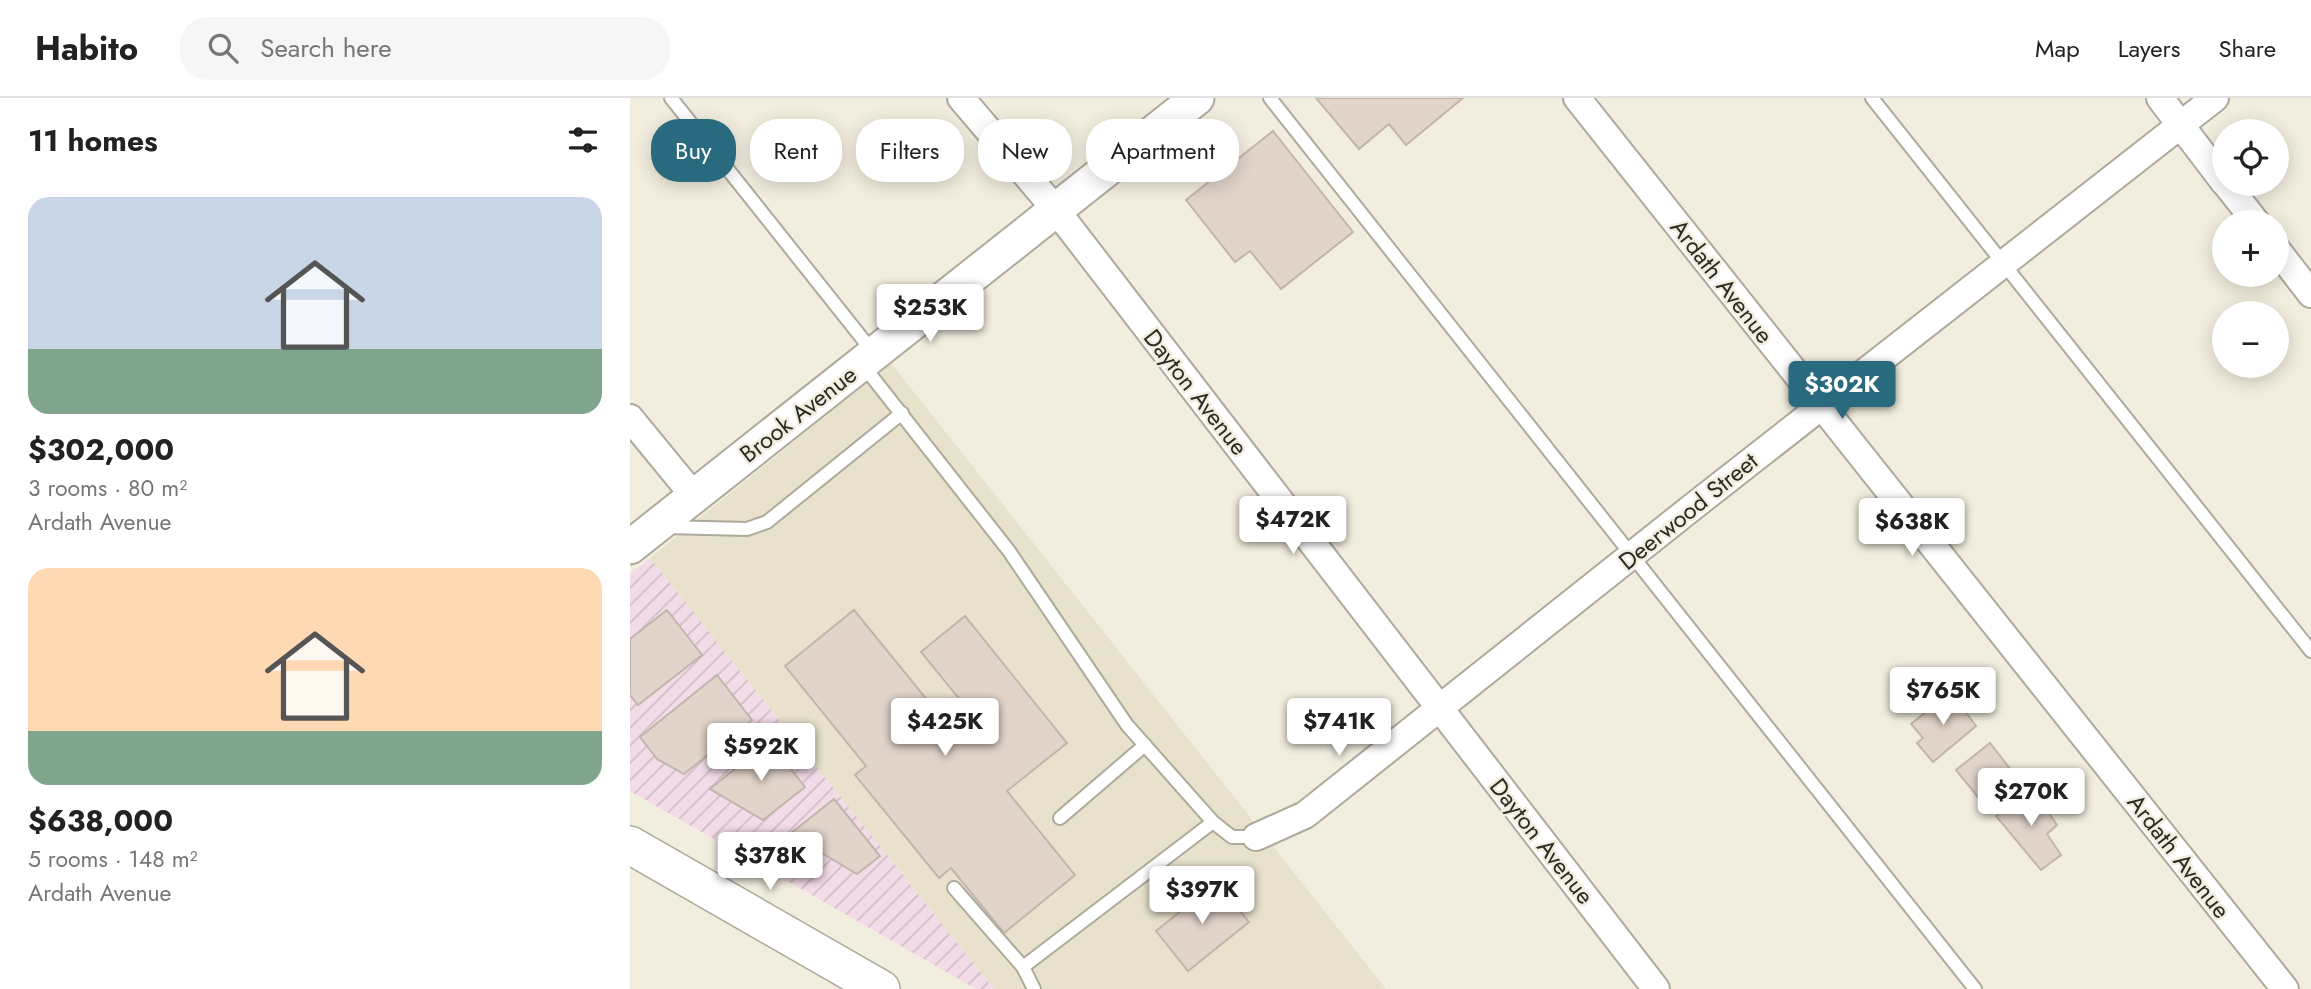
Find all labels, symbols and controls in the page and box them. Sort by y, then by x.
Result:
search box [180,17,670,80]
text: Habito [35,25,138,72]
icon: search [204,29,242,67]
text: Search here [260,29,392,67]
text: Map [2035,31,2080,66]
text: Layers [2118,31,2180,66]
text: Share [2218,31,2276,66]
text: 11 homes [28,119,158,162]
chip: Buy [651,119,736,182]
chip: Rent [750,119,842,182]
chip: Filters [856,119,964,182]
chip: New [978,119,1072,182]
chip: Apartment [1086,119,1239,182]
map controls [2212,119,2289,378]
button: locate [2212,119,2289,196]
icon: filters [564,121,602,159]
button: + [2212,210,2289,287]
street label: Ardath Avenue [1662,211,1782,351]
icon: home [252,242,378,368]
pin: $253K [881,285,979,344]
text: $253K [893,290,967,324]
button: − [2212,301,2289,378]
street label: Dayton Avenue [1136,321,1256,463]
street label: Brook Avenue [732,357,864,471]
pin: $302K [1793,362,1891,421]
text: $302K [1805,367,1879,401]
text: $302,000 [28,428,174,471]
street label: Deerwood Street [1611,444,1765,578]
text: 3 rooms · 80 m² [28,471,187,505]
pin: $472K [1244,496,1342,556]
pin: $638K [1863,498,1961,558]
text: $472K [1255,502,1331,536]
text: $638K [1875,504,1949,538]
text: Ardath Avenue [28,505,171,539]
icon: home [252,613,378,739]
pin: $765K [1894,668,1992,727]
text: $765K [1906,673,1980,707]
pin: $425K [896,698,994,758]
pin: $741K [1290,698,1388,758]
text: $425K [907,704,983,738]
text: $741K [1303,704,1375,738]
pin: $592K [712,724,810,783]
text: $592K [723,729,799,763]
pin: $270K [1982,768,2080,828]
street label: Dayton Avenue [1482,770,1602,912]
text: $270K [1994,774,2068,808]
street label: Ardath Avenue [2119,786,2239,926]
text: $638,000 [28,799,173,842]
pin: $378K [721,832,819,892]
text: $378K [734,838,806,872]
text: 5 rooms · 148 m² [28,842,198,876]
pin: $397K [1153,866,1251,926]
text: $397K [1165,872,1239,906]
text: Ardath Avenue [28,876,171,910]

